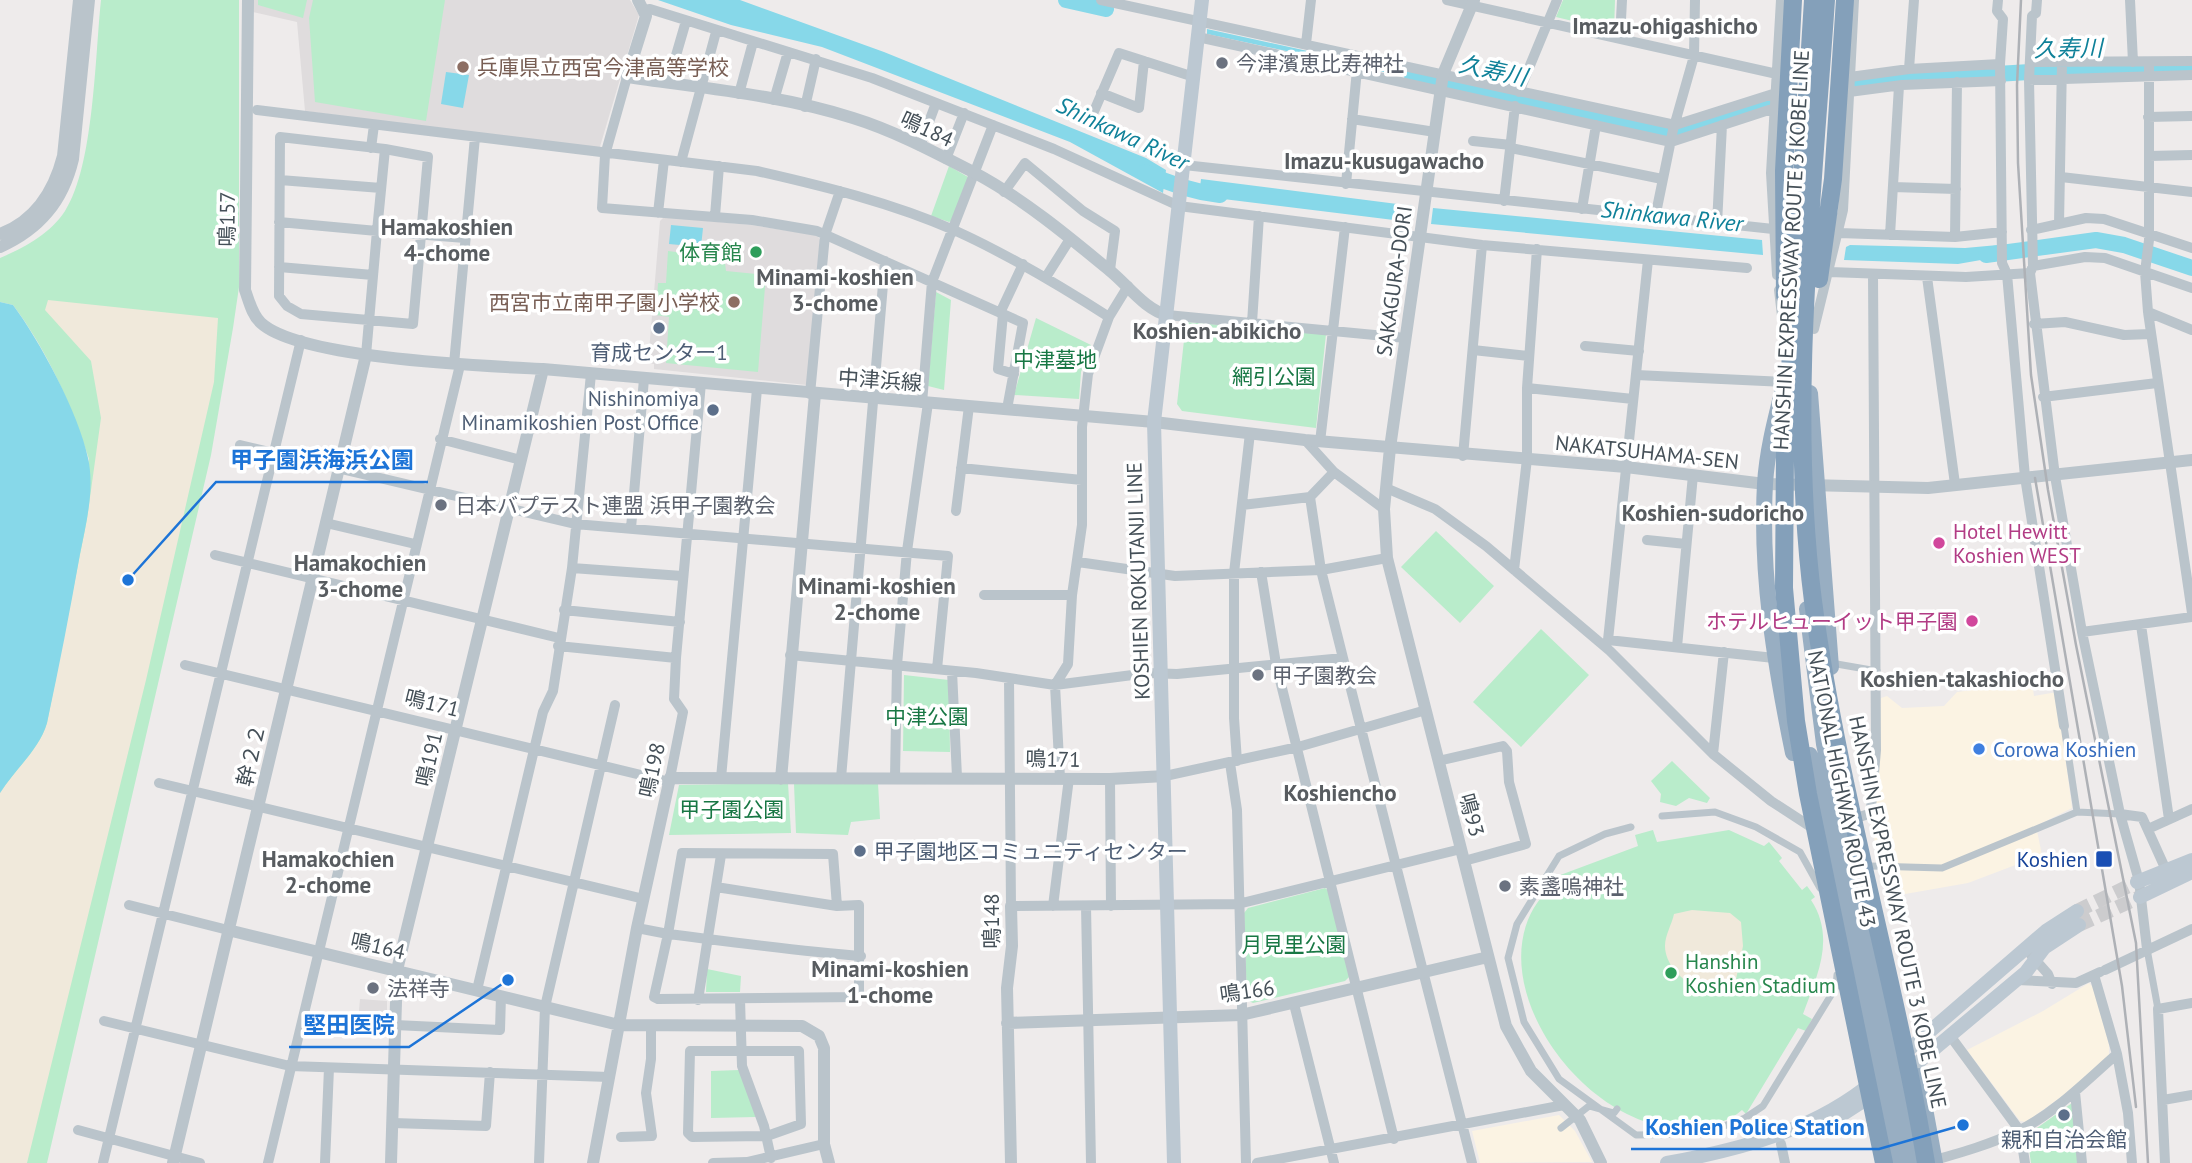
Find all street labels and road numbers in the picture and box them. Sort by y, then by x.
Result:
street label: HANSHIN EXPRESSWAY ROUTE 3 KOBE LINE [1767,49,1815,451]
street label: 鳴184 [896,105,958,153]
street label: 鳴157 [213,191,241,247]
street label: SAKAGURA-DORI [1370,204,1418,358]
street label: 中津浜線 [837,364,923,396]
street label: NAKATSUHAMA-SEN [1554,429,1740,475]
street label: KOSHIEN ROKUTANJI LINE [1120,462,1156,700]
street label: NATIONAL HIGHWAY ROUTE 43 [1802,648,1882,930]
street label: 鳴171 [402,683,462,723]
street label: HANSHIN EXPRESSWAY ROUTE 3 KOBE LINE [1843,713,1953,1111]
street label: 幹２２ [231,721,271,789]
street label: 鳴191 [410,729,448,789]
street label: 鳴198 [633,740,671,800]
street label: 鳴171 [1025,745,1081,773]
street label: 鳴93 [1453,790,1491,840]
street label: 鳴148 [978,893,1005,949]
street label: 鳴164 [348,927,408,965]
street label: 鳴166 [1218,974,1276,1008]

